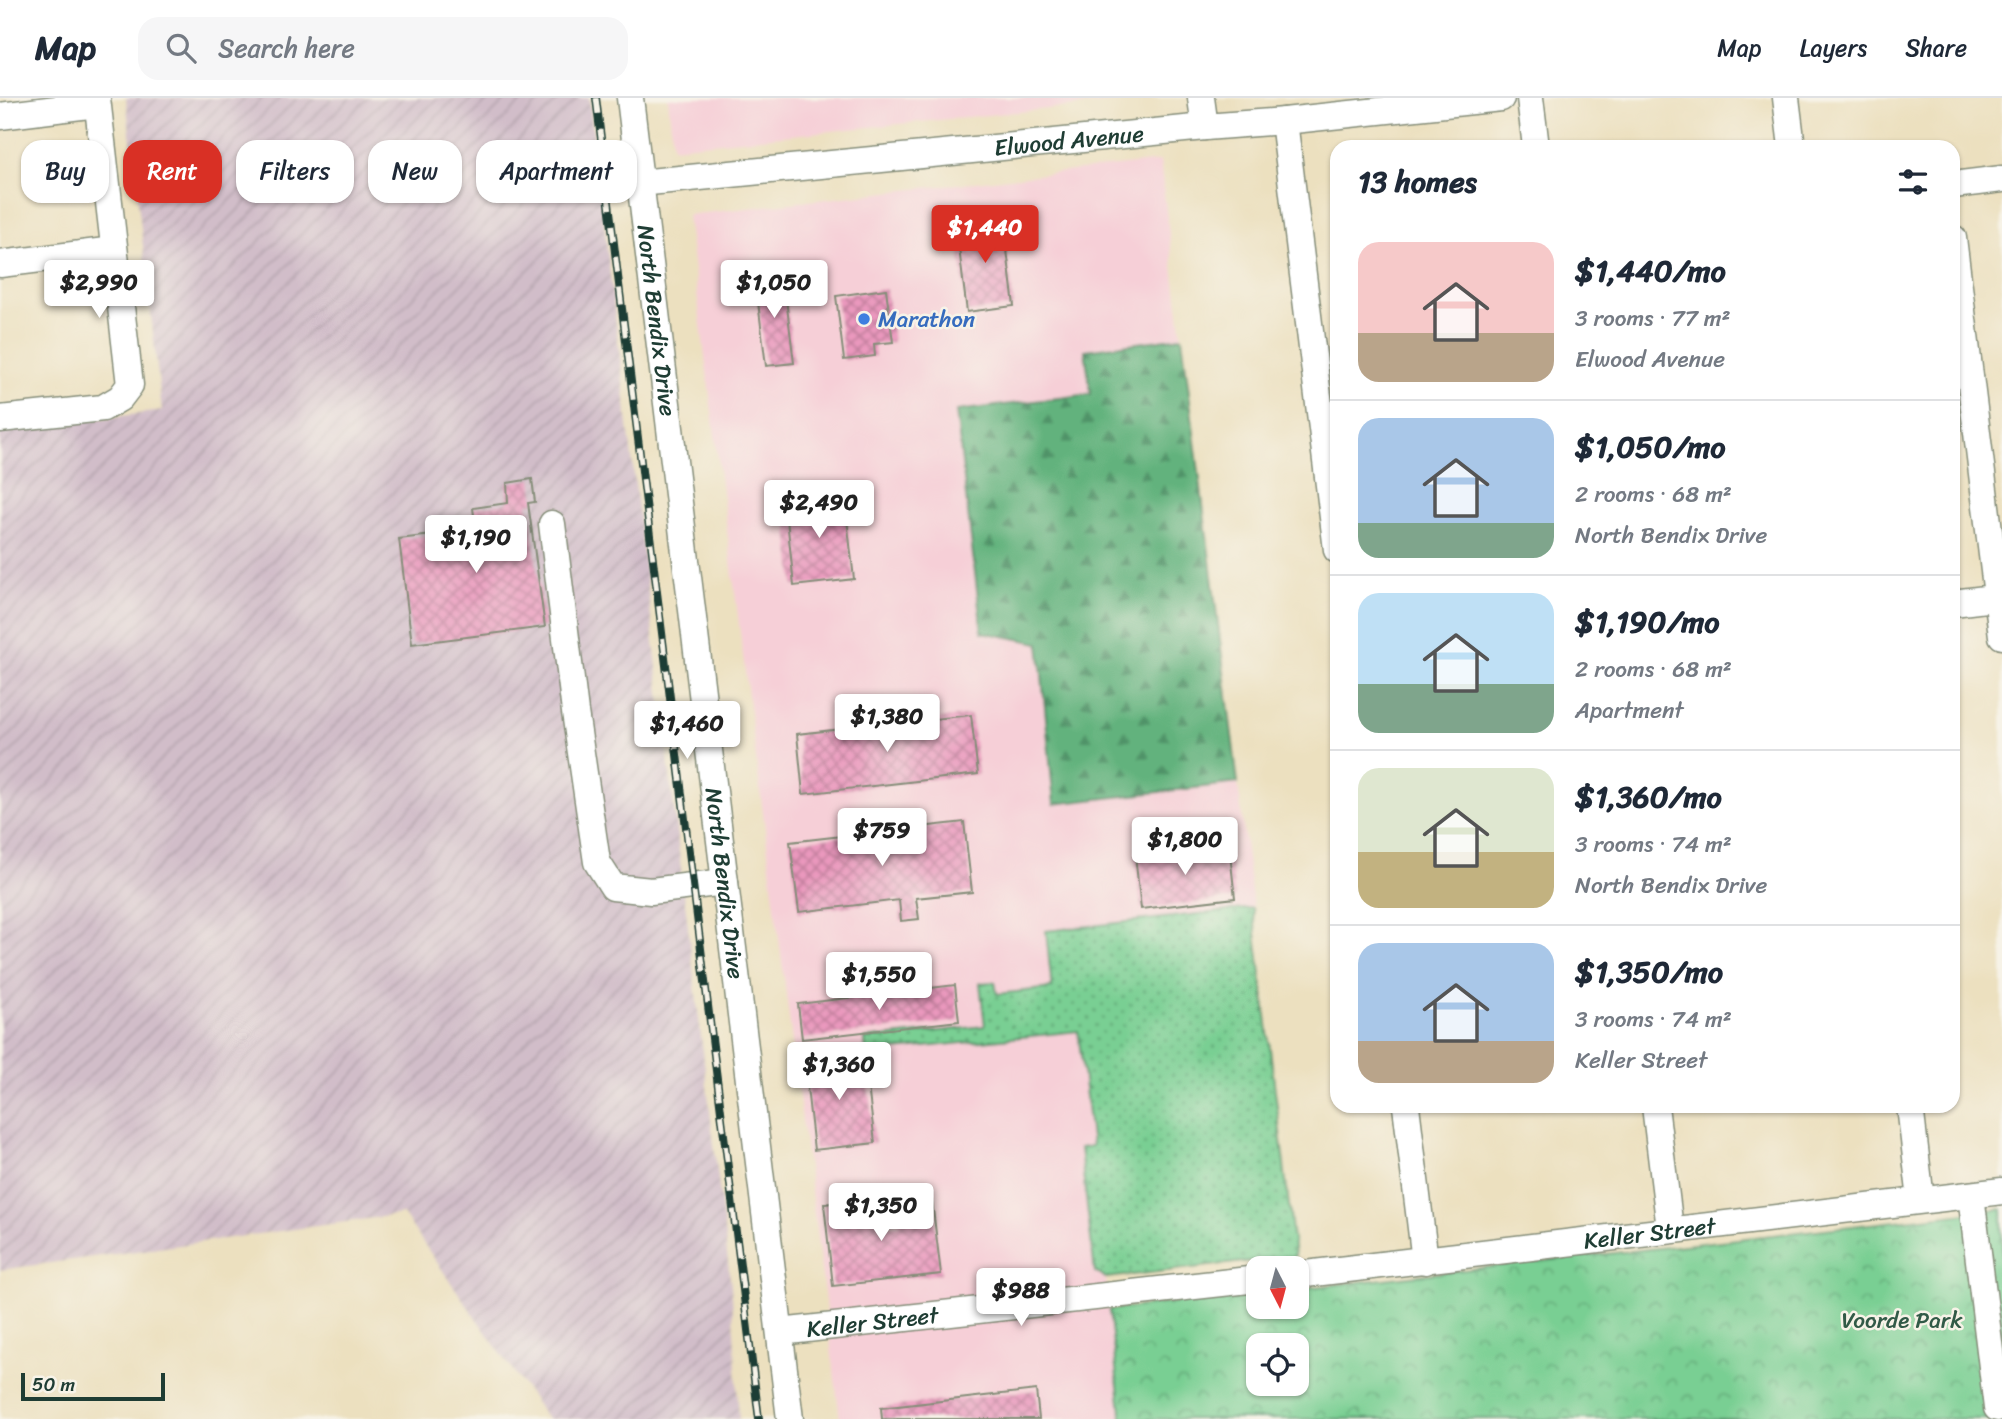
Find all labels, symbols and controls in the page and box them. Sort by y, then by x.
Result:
search box [138,17,628,80]
text: Map [35,19,96,77]
text: Search here [218,25,355,71]
text: Map [1717,27,1762,69]
text: Layers [1800,27,1867,69]
text: Share [1905,27,1967,69]
icon: search [162,29,200,67]
street label: Elwood Avenue [992,113,1146,168]
chip: Buy [21,140,109,203]
chip: Rent [123,140,222,203]
chip: Filters [236,140,354,203]
chip: New [368,140,462,203]
chip: Apartment [476,140,637,203]
text: 13 homes [1358,155,1477,209]
icon: filters [1894,163,1932,201]
pin: $1,440 [928,206,1042,265]
text: $1,440 [948,207,1022,248]
street label: North Bendix Drive [625,222,689,419]
text: $1,440/mo [1575,244,1726,298]
pin: $2,990 [42,260,156,320]
pin: $1,050 [717,260,831,320]
text: $2,990 [60,262,138,303]
text: $1,050 [737,262,811,303]
icon: home [1414,270,1498,354]
text: 3 rooms · 77 m² [1575,298,1731,339]
place label: Marathon [878,299,975,340]
marker: Marathon [856,311,872,327]
text: Elwood Avenue [1575,339,1725,380]
text: $1,050/mo [1575,420,1726,474]
icon: home [1414,446,1498,530]
text: 2 rooms · 68 m² [1575,474,1732,515]
pin: $2,490 [762,480,876,540]
text: $2,490 [780,482,858,523]
text: North Bendix Drive [1575,515,1767,556]
pin: $1,190 [419,516,533,575]
text: $1,190 [441,517,511,558]
text: $1,190/mo [1575,595,1720,649]
icon: home [1414,621,1498,705]
text: 2 rooms · 68 m² [1575,649,1732,690]
text: Apartment [1575,690,1684,731]
pin: $1,380 [830,694,944,754]
text: $1,380 [851,696,923,737]
pin: $1,460 [630,702,744,761]
text: $1,460 [650,703,724,744]
text: $1,360/mo [1575,770,1722,824]
street label: North Bendix Drive [693,785,757,981]
icon: home [1414,796,1498,880]
pin: $759 [841,808,923,868]
text: $759 [854,810,910,851]
pin: $1,800 [1128,818,1242,877]
text: $1,800 [1148,819,1222,860]
text: 3 rooms · 74 m² [1575,824,1732,865]
text: North Bendix Drive [1575,865,1767,906]
text: $1,350/mo [1575,945,1723,999]
pin: $1,550 [822,953,936,1012]
text: $1,550 [842,954,916,995]
icon: home [1414,971,1498,1055]
text: 3 rooms · 74 m² [1575,999,1732,1040]
text: Keller Street [1575,1040,1707,1081]
pin: $1,360 [782,1042,896,1102]
text: $1,360 [803,1044,875,1085]
pin: $1,350 [824,1184,938,1243]
text: $1,350 [845,1185,917,1226]
street label: Keller Street [1581,1205,1719,1261]
north arrow [1246,1256,1309,1320]
map controls [1246,1256,1309,1396]
pin: $988 [980,1268,1062,1328]
text: $988 [992,1270,1050,1311]
street label: Keller Street [804,1294,942,1349]
park label: Voorde Park [1842,1300,1963,1341]
button: locate [1246,1333,1309,1396]
text: 50 m [32,1368,75,1401]
scale bar [21,1370,164,1402]

